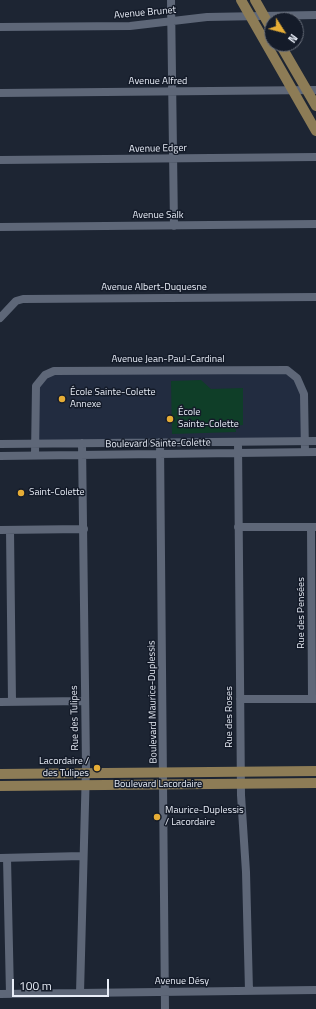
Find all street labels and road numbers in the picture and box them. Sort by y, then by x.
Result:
street label: Avenue Brunet [113,4,177,22]
street label: Avenue Alfred [129,76,187,88]
street label: Avenue Edger [129,142,187,156]
street label: Avenue Salk [132,210,184,222]
street label: Avenue Albert-Duquesne [101,282,207,294]
street label: Avenue Jean-Paul-Cardinal [112,354,224,366]
street label: Boulevard Sainte-Colette [105,437,211,451]
street label: Rue des Pensées [296,577,308,649]
street label: Boulevard Maurice-Duplessis [146,640,160,764]
street label: Rue des Tulipes [68,685,82,751]
street label: Rue des Roses [224,686,236,748]
street label: Boulevard Lacordaire [114,779,202,791]
street label: Avenue Désy [155,976,209,988]

